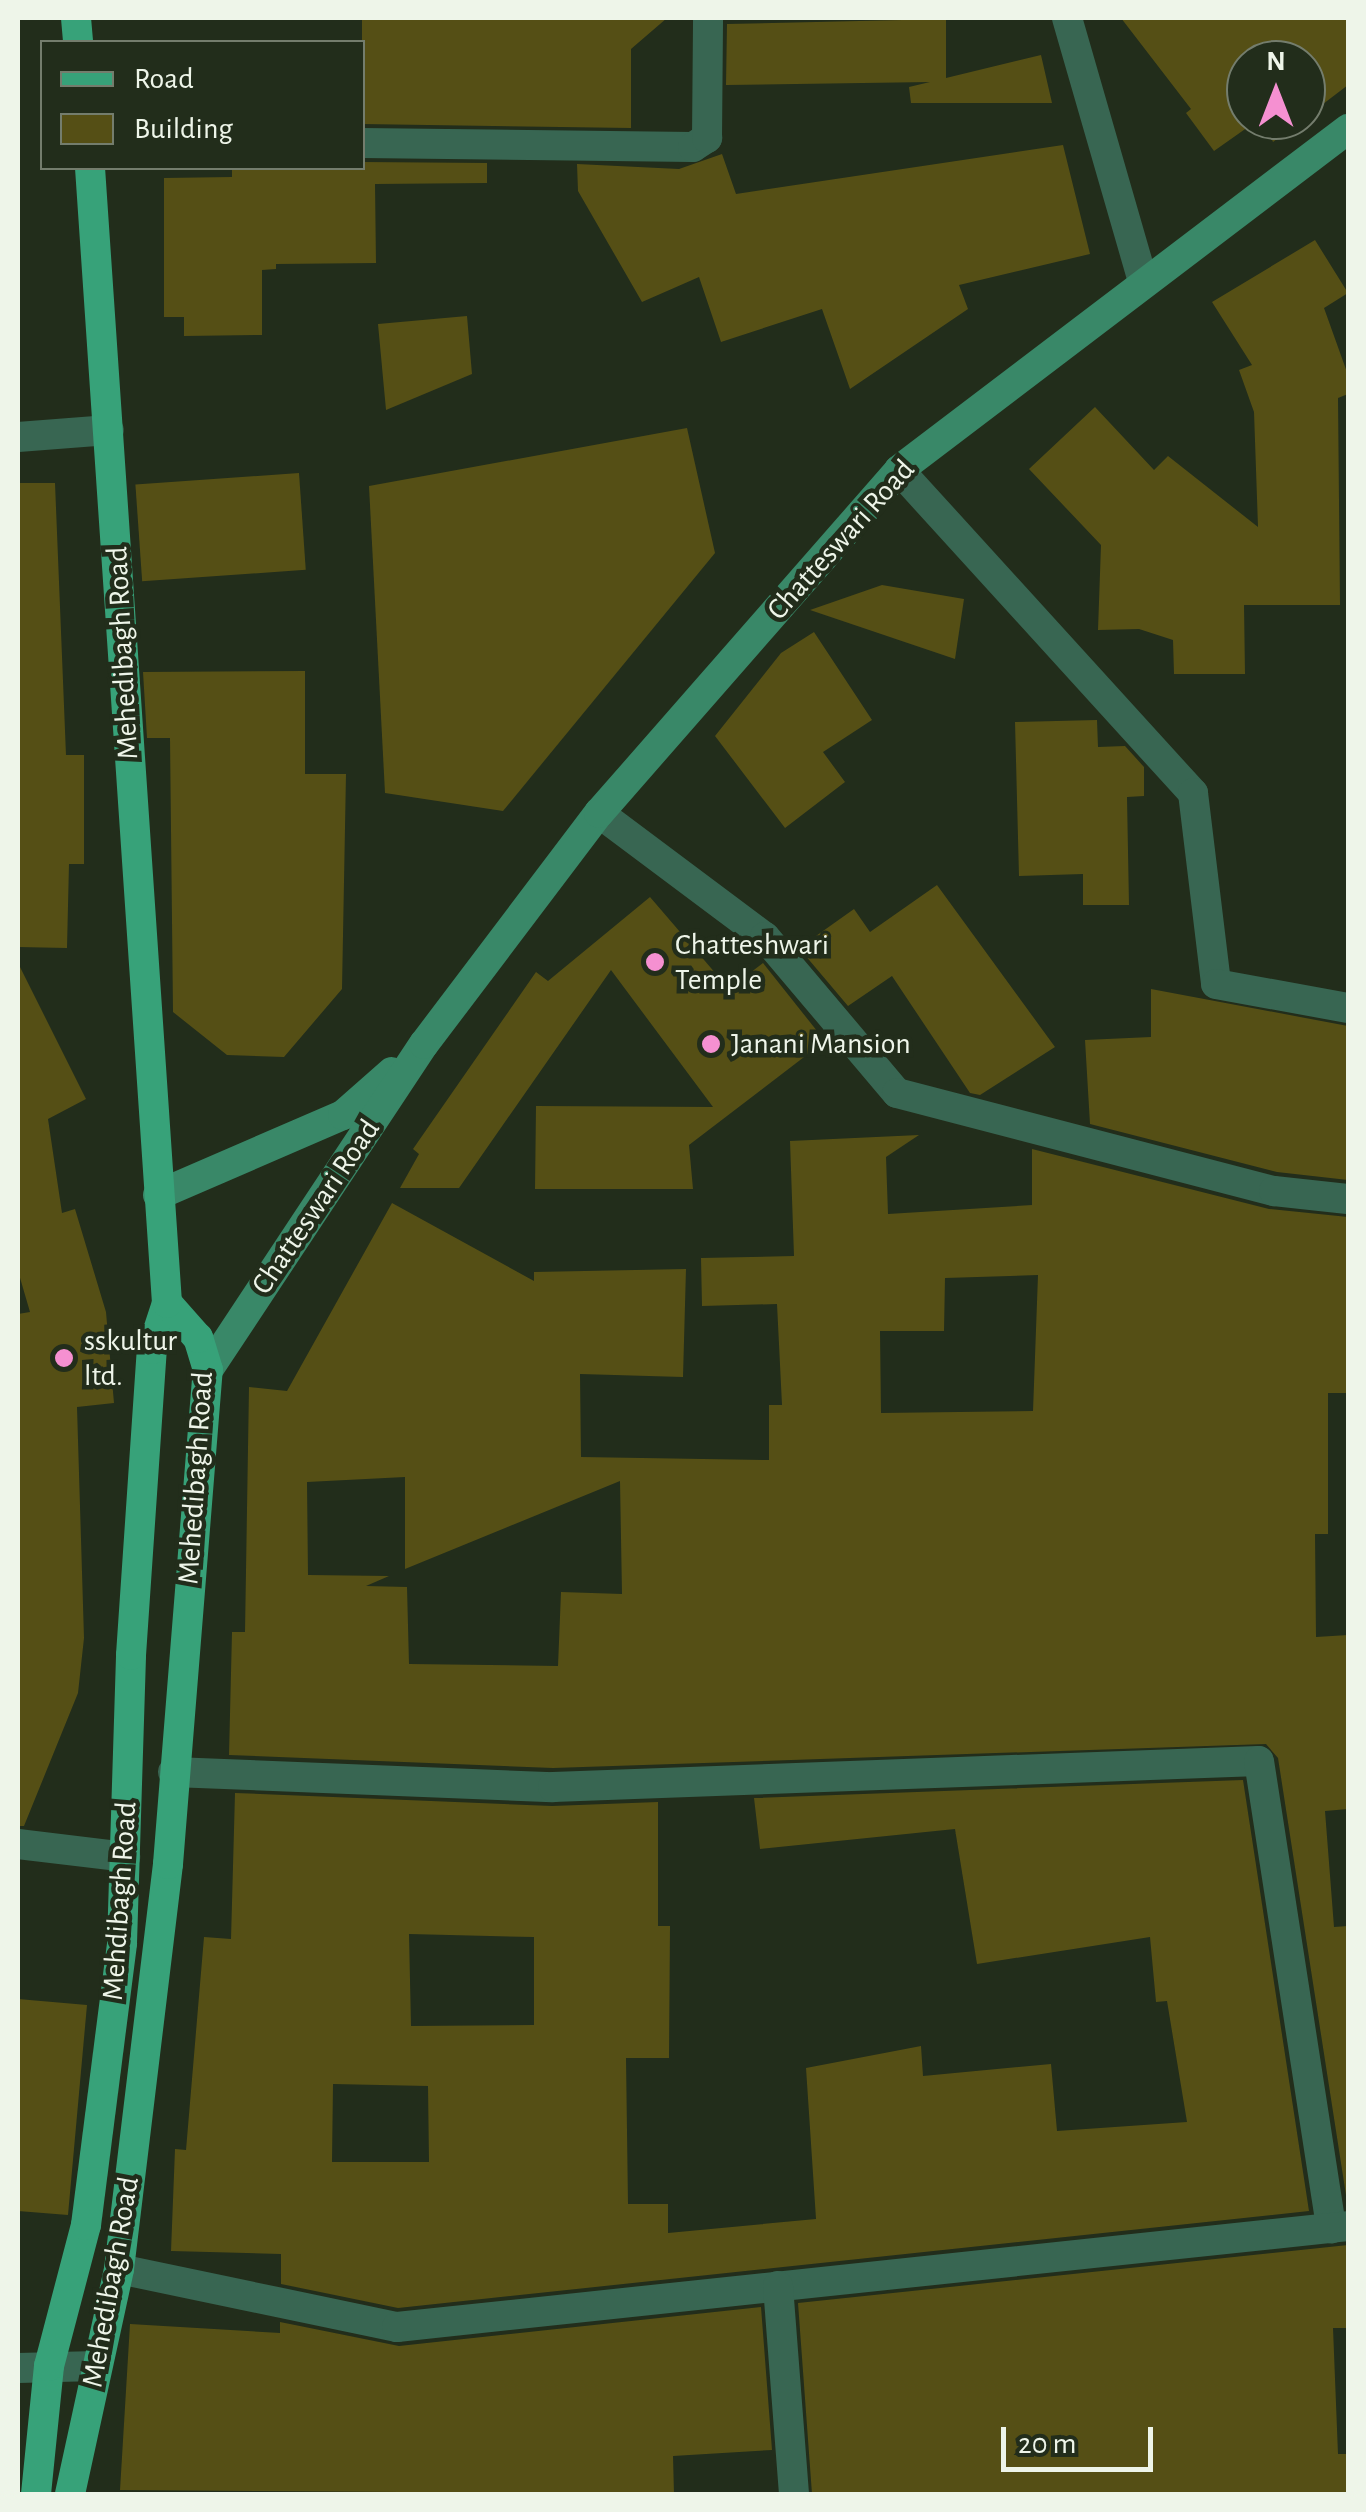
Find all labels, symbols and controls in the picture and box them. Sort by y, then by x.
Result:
legend [40,40,365,170]
north arrow [1226,40,1326,140]
text: N [1266,48,1286,76]
text: Road [134,64,194,94]
text: Building [134,114,233,144]
street label: Chatteswari Road [760,452,922,628]
street label: Mehedibagh Road [99,546,147,760]
place label: Chatteshwari Temple [675,927,829,998]
marker: Chatteshwari Temple [644,951,666,973]
place label: Janani Mansion [731,1026,911,1062]
marker: Janani Mansion [700,1033,722,1055]
street label: Chatteswari Road [244,1113,388,1301]
place label: sskultur ltd. [84,1323,177,1394]
marker: sskultur ltd. [53,1347,75,1369]
street label: Mehedibagh Road [171,1370,221,1586]
street label: Mehdibagh Road [95,1800,145,2002]
street label: Mehedibagh Road [75,2174,147,2390]
scale bar [1006,2407,1158,2469]
text: 20 m [1018,2429,1076,2459]

